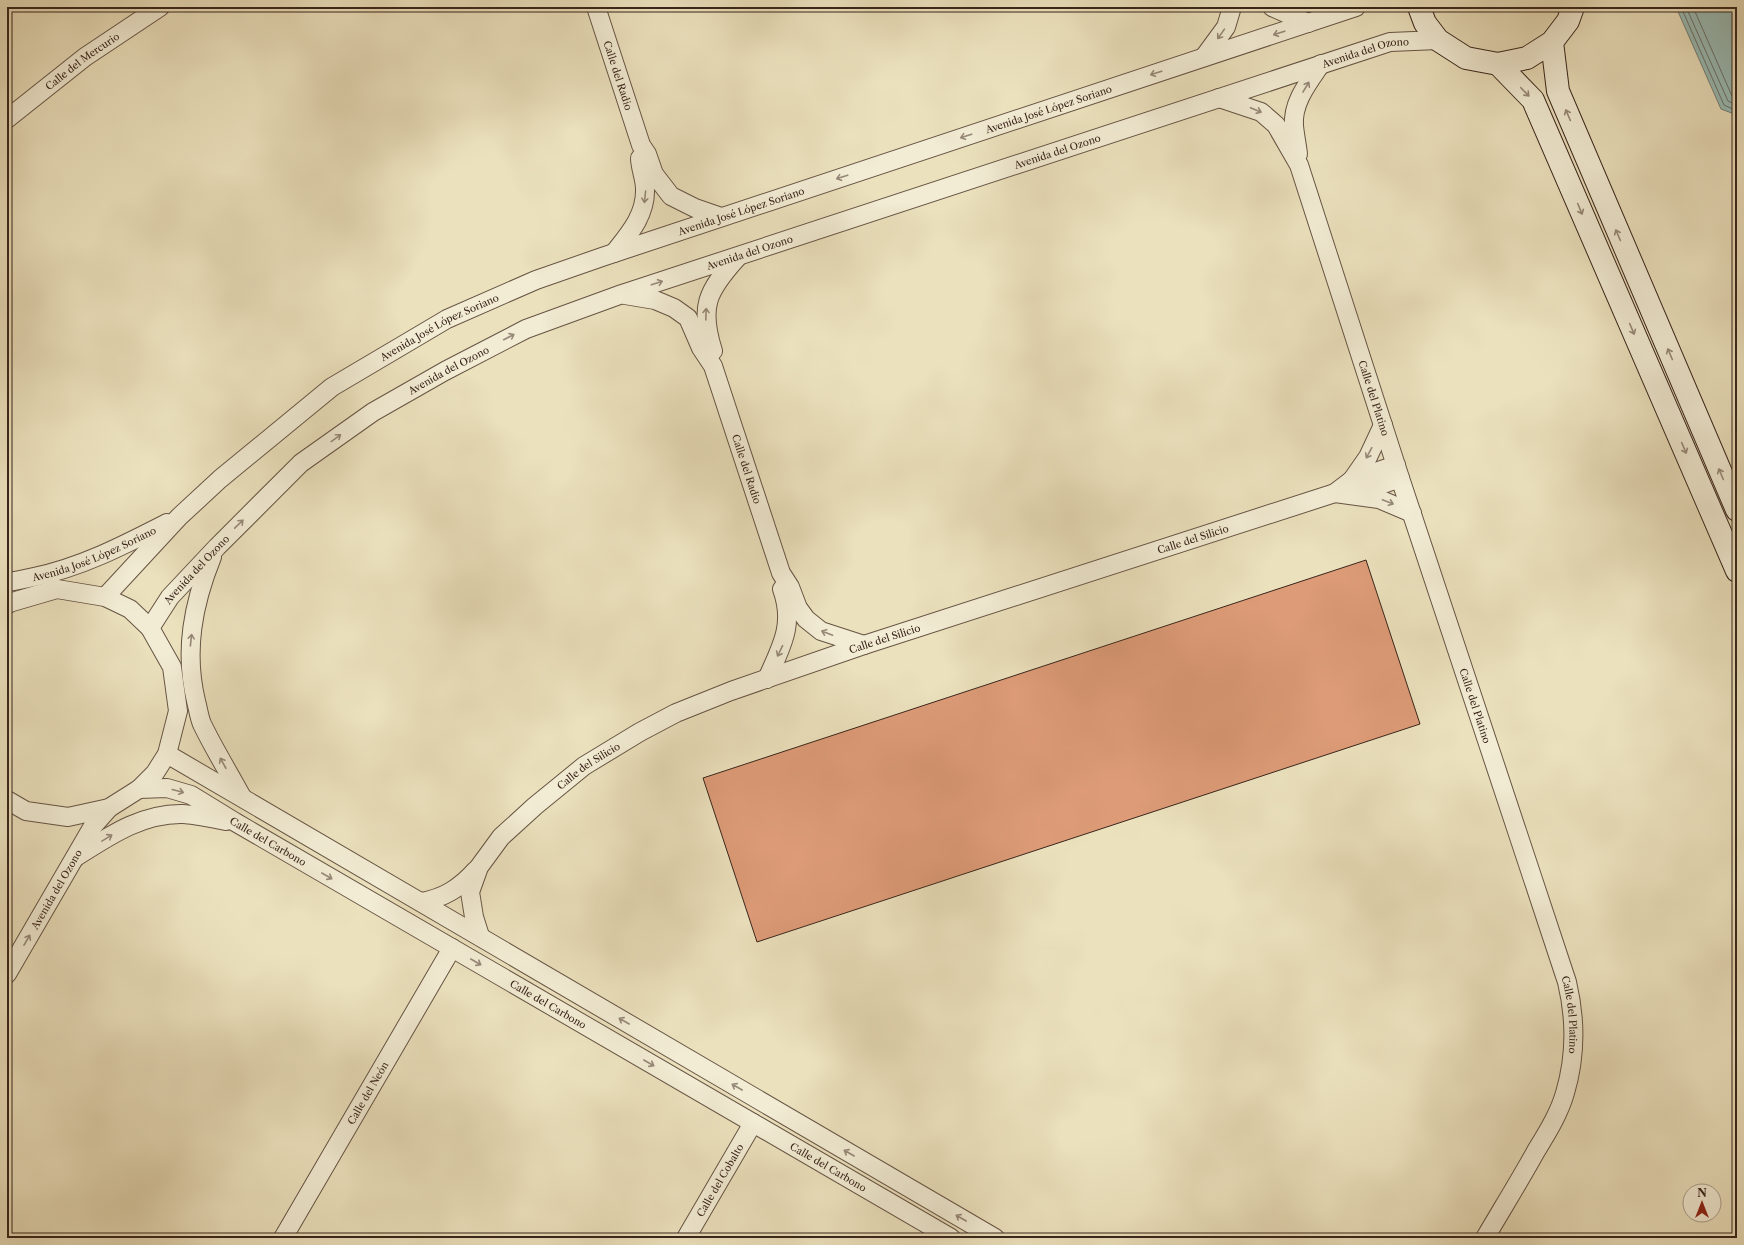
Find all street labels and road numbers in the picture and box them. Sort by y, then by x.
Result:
street label: Calle del Mercurio [42,29,122,93]
street label: Avenida del Ozono [1319,35,1409,71]
street label: Calle del Radio [601,39,636,112]
street label: Avenida José López Soriano [983,82,1113,136]
street label: Avenida del Ozono [1012,131,1102,172]
street label: Avenida José López Soriano [675,184,806,238]
street label: Avenida del Ozono [704,232,794,273]
street label: Avenida José López Soriano [377,291,501,364]
street label: Avenida del Ozono [405,343,491,398]
street label: Calle del Platino [1356,359,1392,437]
street label: Calle del Radio [729,433,764,505]
street label: Calle del Silicio [1156,521,1230,556]
street label: Avenida José López Soriano [30,523,158,584]
street label: Avenida del Ozono [160,532,232,607]
street label: Calle del Silicio [847,621,922,656]
street label: Calle del Platino [1457,666,1494,745]
street label: Calle del Silicio [554,739,622,792]
street label: Calle del Carbono [227,814,309,869]
street label: Avenida del Ozono [27,847,85,932]
street label: Calle del Platino [1559,974,1580,1054]
street label: Calle del Carbono [508,977,589,1031]
street label: Calle del Neón [344,1058,391,1127]
street label: Calle del Carbono [788,1139,869,1194]
street label: Calle del Cobalto [693,1141,746,1219]

